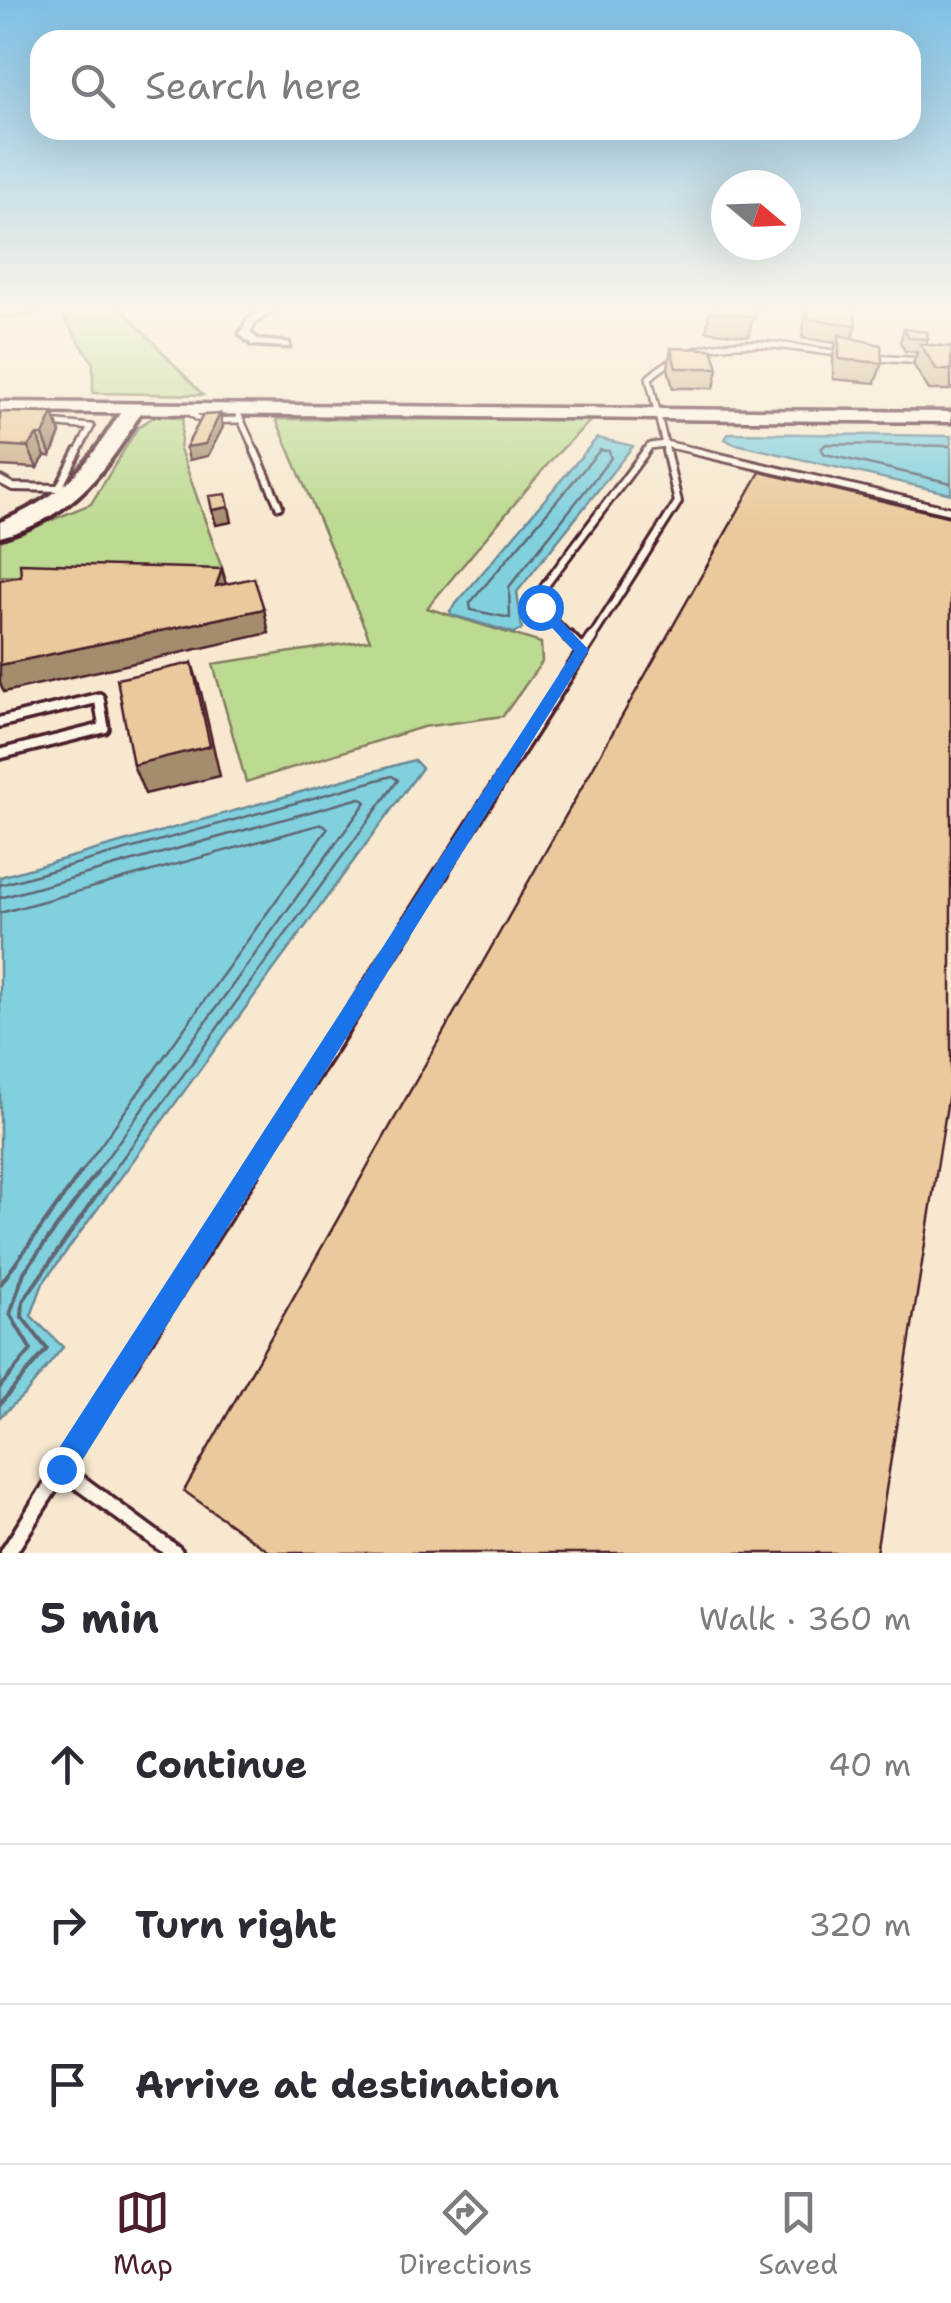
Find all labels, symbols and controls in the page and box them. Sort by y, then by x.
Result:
search box [30,30,921,140]
icon: search [65,58,120,113]
text: Search here [145,60,362,111]
north arrow [711,170,801,260]
route start [518,585,564,631]
route end [39,1447,85,1493]
text: 5 min [40,1590,159,1646]
text: Walk · 360 m [699,1597,911,1640]
icon: ahead [40,1737,95,1792]
text: Continue [135,1739,307,1790]
text: 40 m [828,1743,911,1786]
icon: right [40,1897,95,1952]
text: Turn right [135,1899,337,1950]
text: 320 m [808,1903,911,1946]
icon: arrive [40,2057,95,2112]
text: Arrive at destination [135,2059,559,2110]
tab: Map [113,2185,173,2283]
tab: Directions [399,2185,532,2283]
tab: Saved [758,2185,838,2283]

